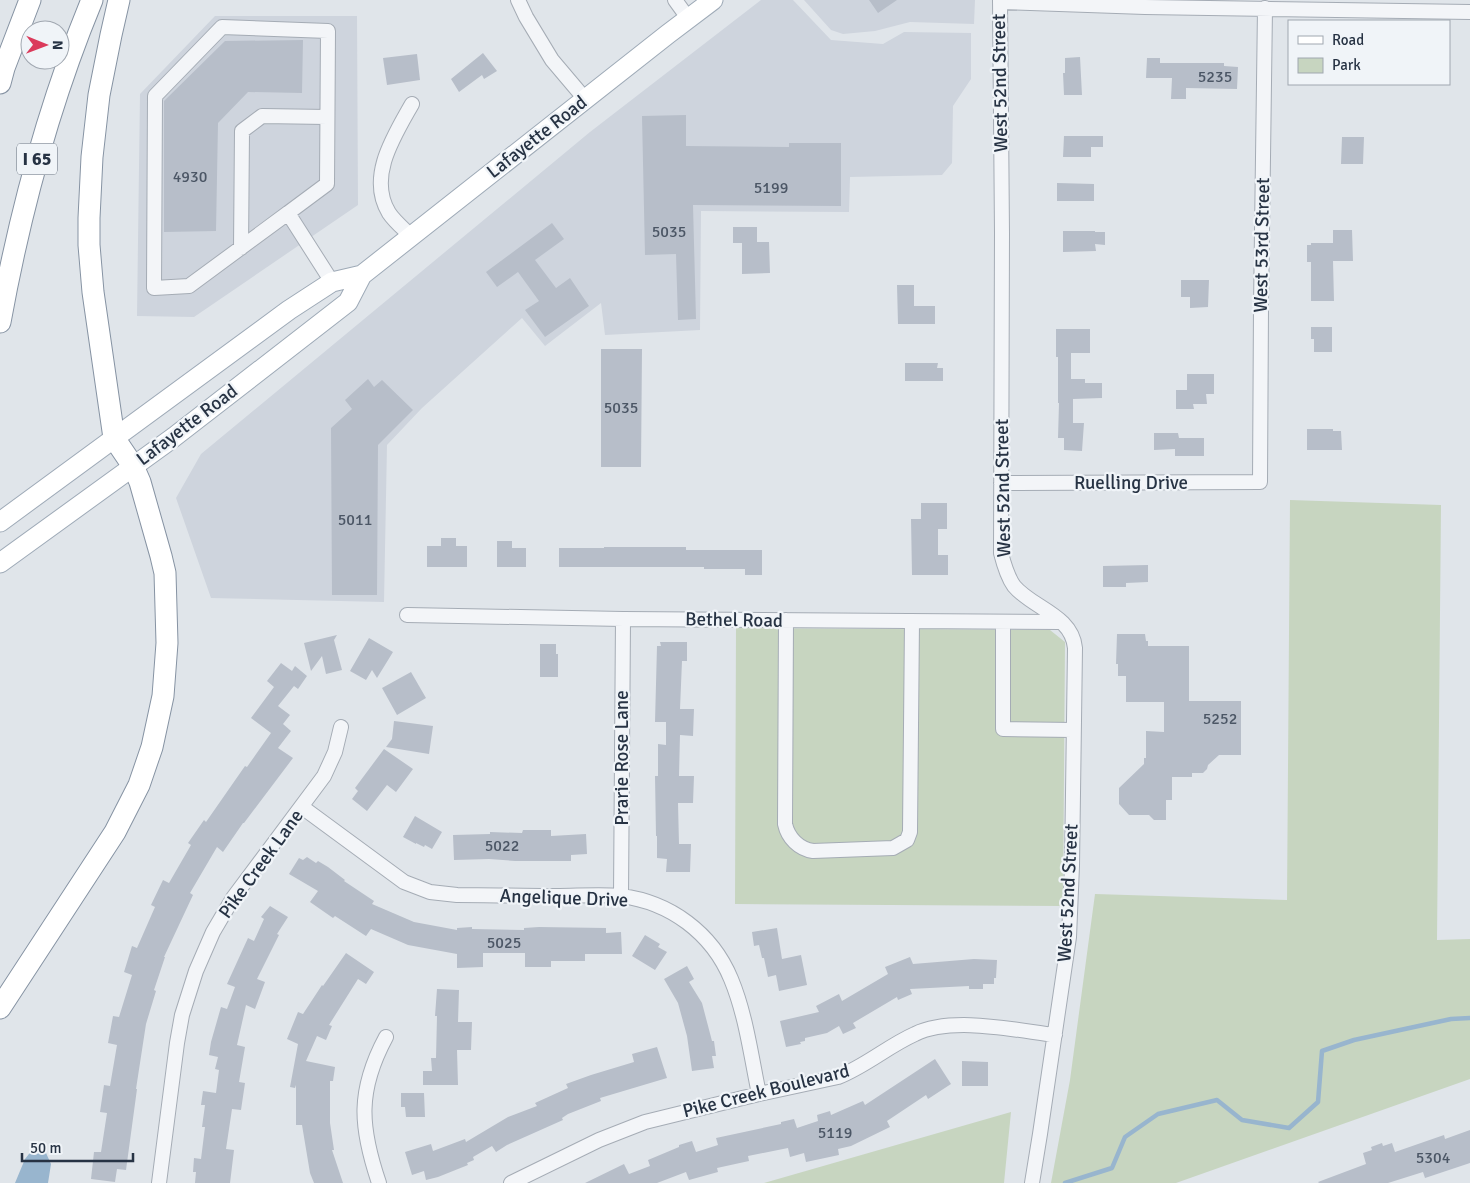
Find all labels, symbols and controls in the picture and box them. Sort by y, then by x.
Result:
street label: West 52nd Street [987,13,1013,153]
north arrow [20,20,70,70]
legend [1288,20,1450,85]
text: Road [1332,31,1364,49]
text: N [49,40,66,50]
text: Park [1332,56,1361,74]
house number: 5235 [1198,67,1232,87]
street label: Lafayette Road [482,90,592,184]
road number: I 65 [17,144,57,174]
house number: 4930 [173,167,207,187]
street label: West 53rd Street [1249,177,1275,313]
house number: 5199 [754,178,788,198]
house number: 5035 [652,222,686,242]
street label: Lafayette Road [132,379,242,471]
house number: 5035 [604,398,638,418]
street label: West 52nd Street [990,418,1016,558]
street label: Ruelling Drive [1074,471,1188,495]
house number: 5011 [338,510,372,530]
street label: Bethel Road [685,607,783,633]
street label: Prarie Rose Lane [610,690,634,826]
house number: 5252 [1203,709,1237,729]
street label: Pike Creek Lane [213,805,309,923]
street label: West 52nd Street [1052,823,1084,963]
house number: 5022 [485,836,519,856]
street label: Angelique Drive [499,884,629,912]
house number: 5025 [487,933,521,953]
street label: Pike Creek Boulevard [680,1059,852,1123]
house number: 5119 [818,1123,852,1143]
scale bar [22,1130,134,1162]
text: 50 m [30,1139,61,1157]
house number: 5304 [1416,1148,1451,1168]

